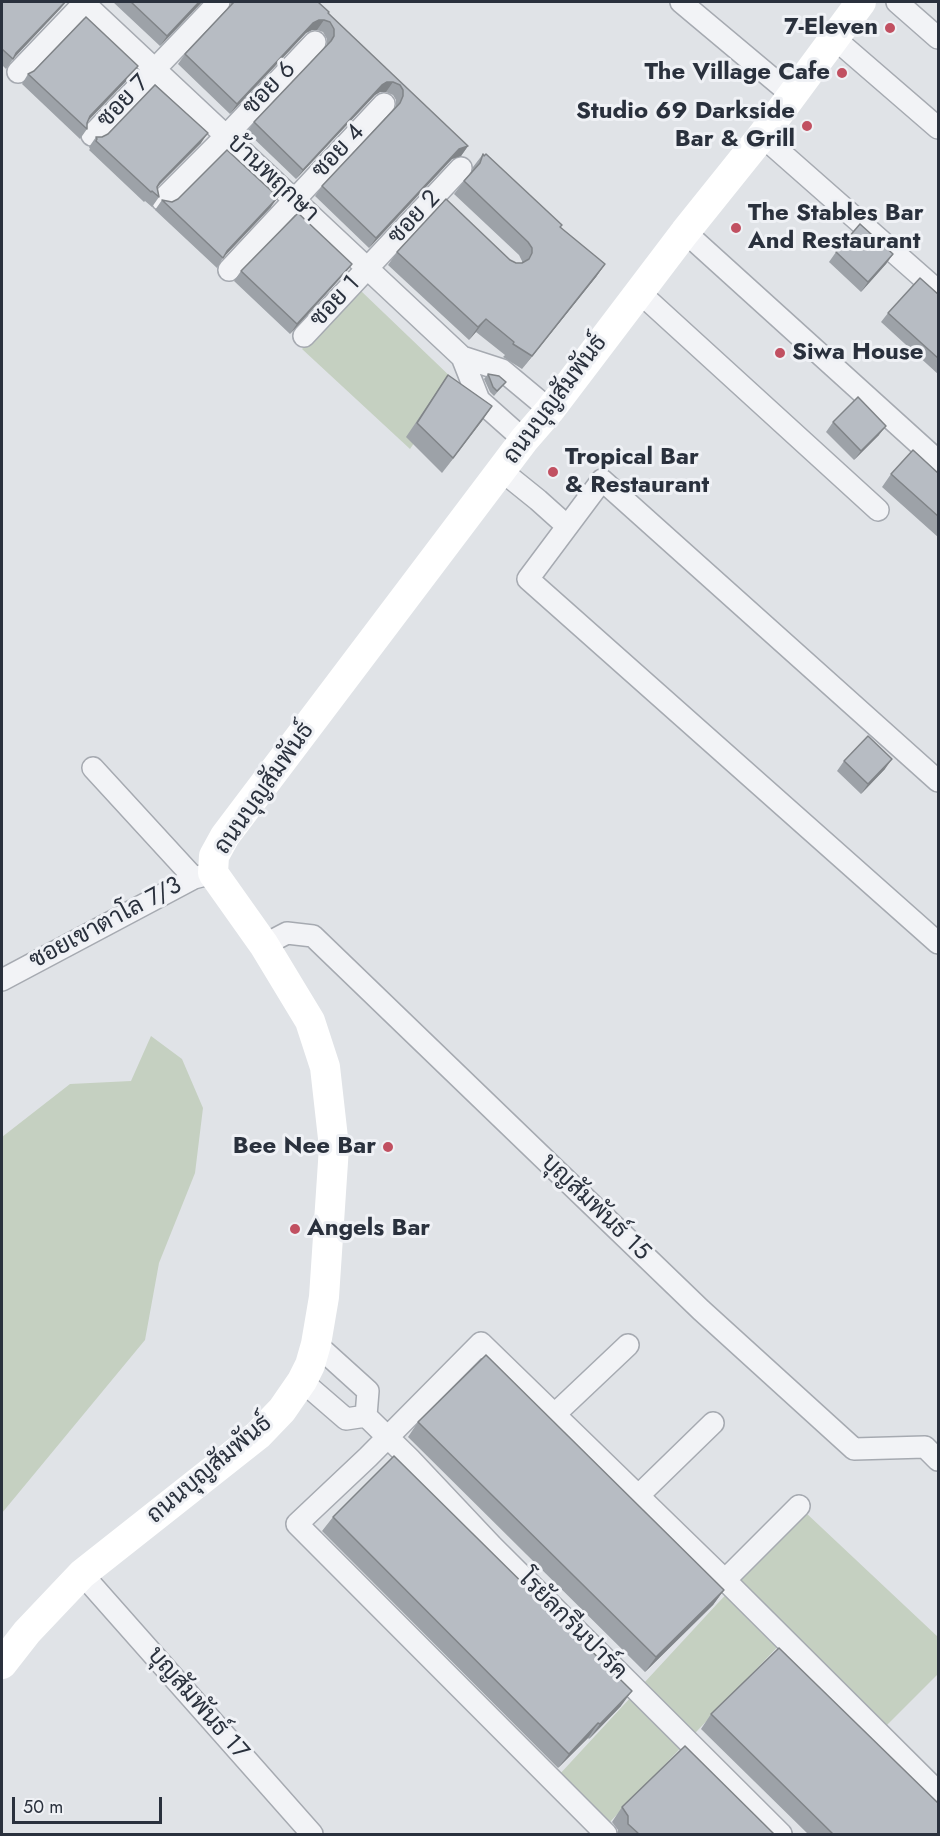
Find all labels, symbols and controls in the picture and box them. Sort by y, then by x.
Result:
place label: 7-Eleven [784,14,878,42]
marker: 7-Eleven [883,21,897,35]
street label: ซอย 6 [238,56,302,122]
place label: The Village Cafe [644,59,830,87]
marker: The Village Cafe [835,66,849,80]
street label: ซอย 7 [92,70,156,134]
place label: Studio 69 Darkside Bar & Grill [576,98,795,154]
street label: ซอย 4 [307,119,371,185]
marker: Studio 69 Darkside Bar & Grill [800,119,814,133]
street label: บ้านพฤกษา [220,129,324,229]
street label: ซอย 2 [383,185,447,251]
place label: The Stables Bar And Restaurant [748,200,924,256]
marker: The Stables Bar And Restaurant [729,221,743,235]
street label: ซอย 1 [305,270,367,334]
street label: ถนนบุญสัมพันธ์ [498,330,614,470]
place label: Siwa House [792,339,924,367]
marker: Siwa House [773,346,787,360]
place label: Tropical Bar & Restaurant [565,444,709,500]
marker: Tropical Bar & Restaurant [546,465,560,479]
street label: ถนนบุญสัมพันธ์ [209,718,321,860]
street label: ซอยเขาตาโล 7/3 [25,872,187,976]
place label: Bee Nee Bar [233,1133,376,1161]
marker: Bee Nee Bar [381,1140,395,1154]
street label: บุญสัมพันธ์ 15 [534,1149,656,1267]
place label: Angels Bar [307,1215,430,1243]
marker: Angels Bar [288,1222,302,1236]
street label: ถนนบุญสัมพันธ์ [142,1409,278,1531]
street label: โรยัลกรีนปาร์ค [511,1565,633,1687]
street label: บุญสัมพันธ์ 17 [140,1642,254,1766]
scale bar [15,1785,165,1823]
text: 50 m [23,1794,63,1820]

